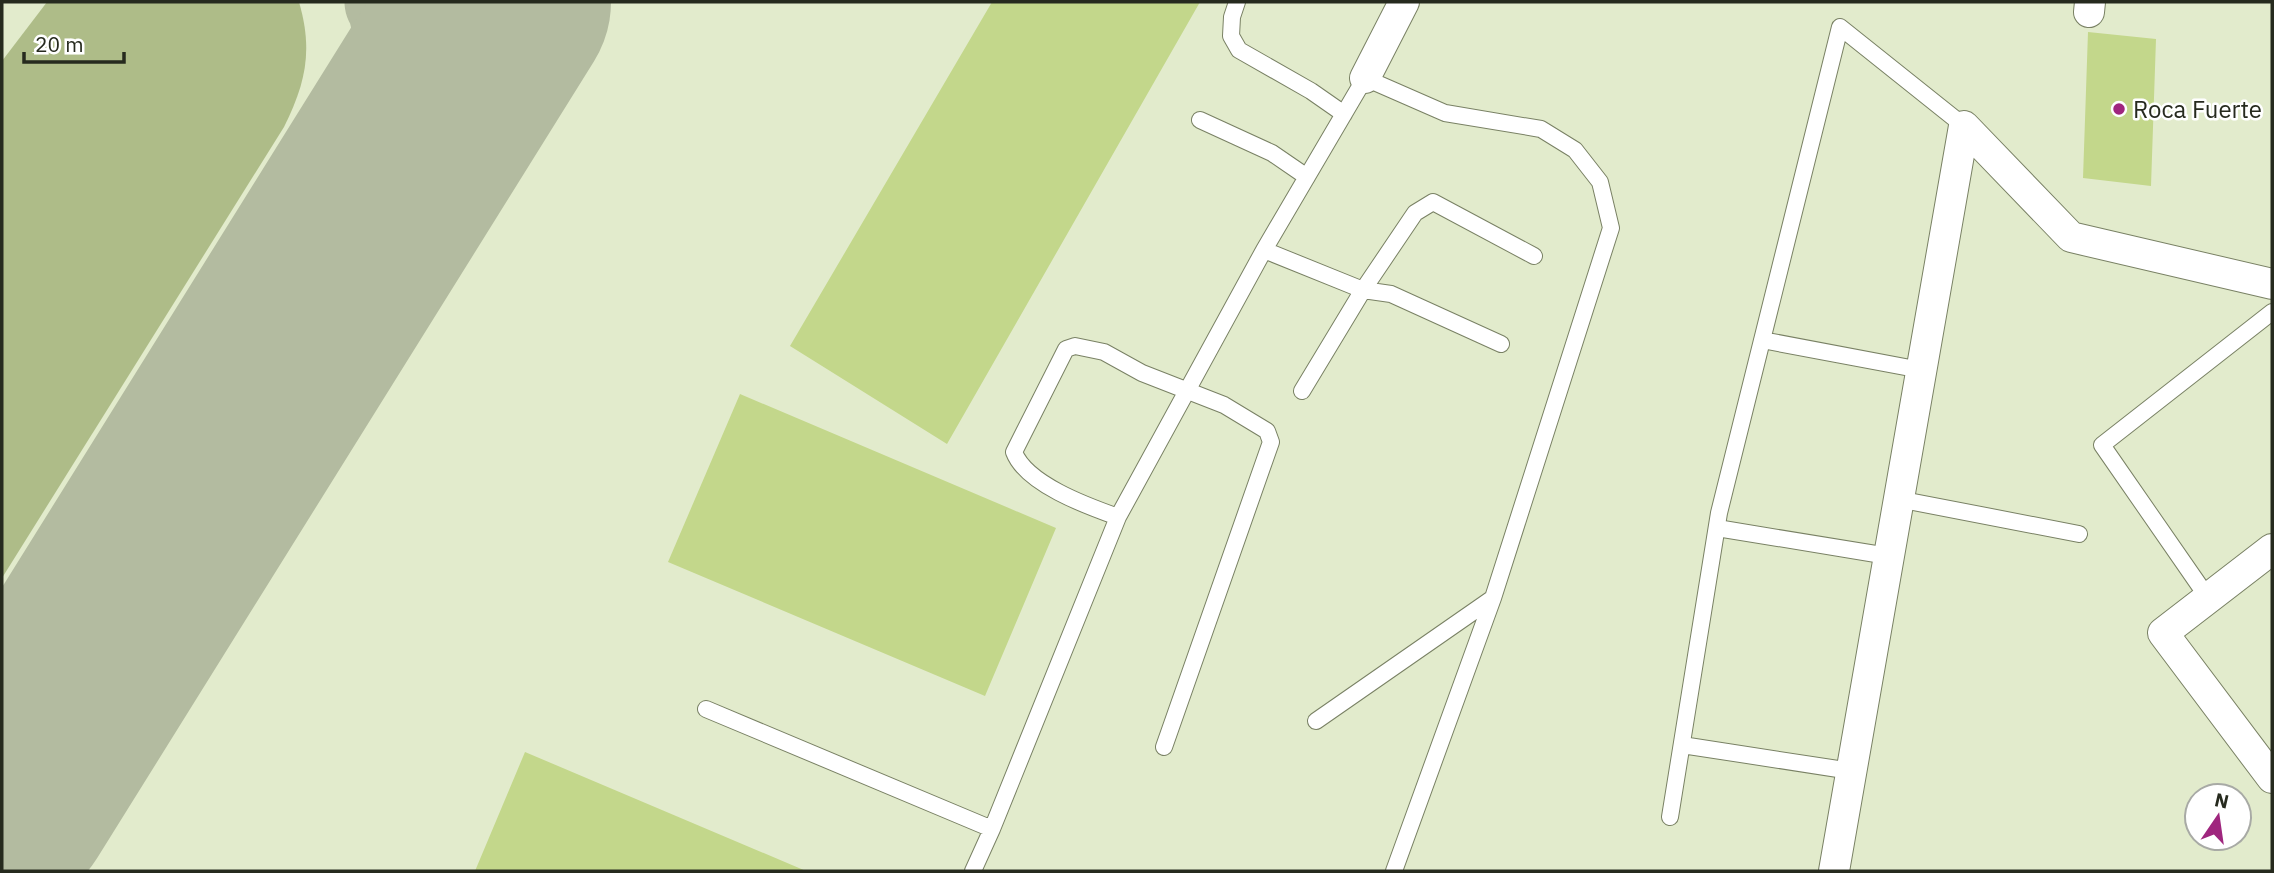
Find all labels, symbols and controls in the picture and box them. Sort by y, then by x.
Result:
scale bar [24,21,124,65]
text: 20 m [35,30,84,58]
place label: Roca Fuerte [2133,93,2262,125]
marker: Roca Fuerte [2111,101,2127,117]
north arrow [2183,782,2253,852]
text: N [2212,787,2231,814]

